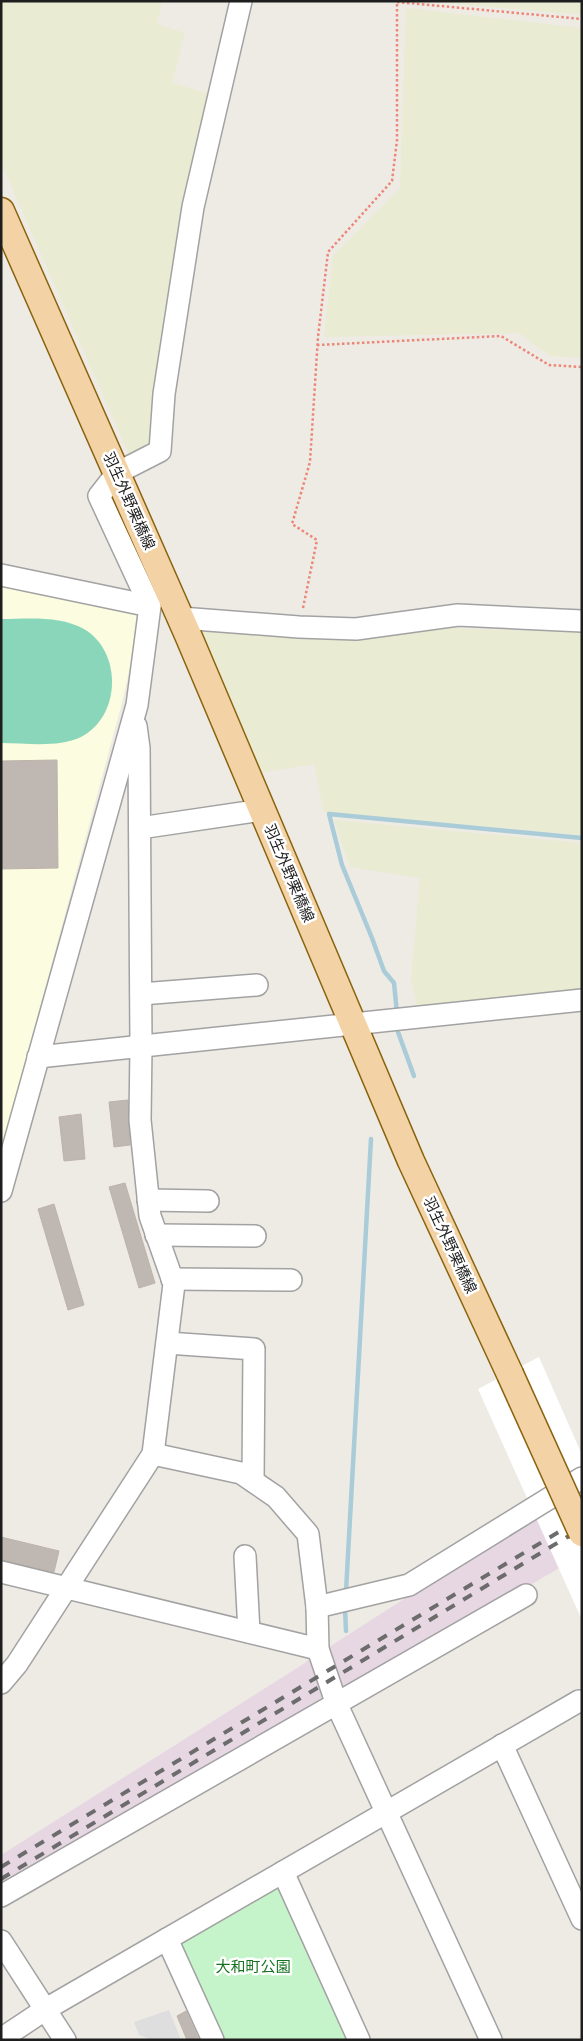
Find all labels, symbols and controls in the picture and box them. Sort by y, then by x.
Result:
street label: 羽生外野栗橋線 [98,449,159,553]
street label: 羽生外野栗橋線 [258,821,319,926]
street label: 羽生外野栗橋線 [418,1193,481,1297]
park label: 大和町公園 [215,1957,291,1978]

